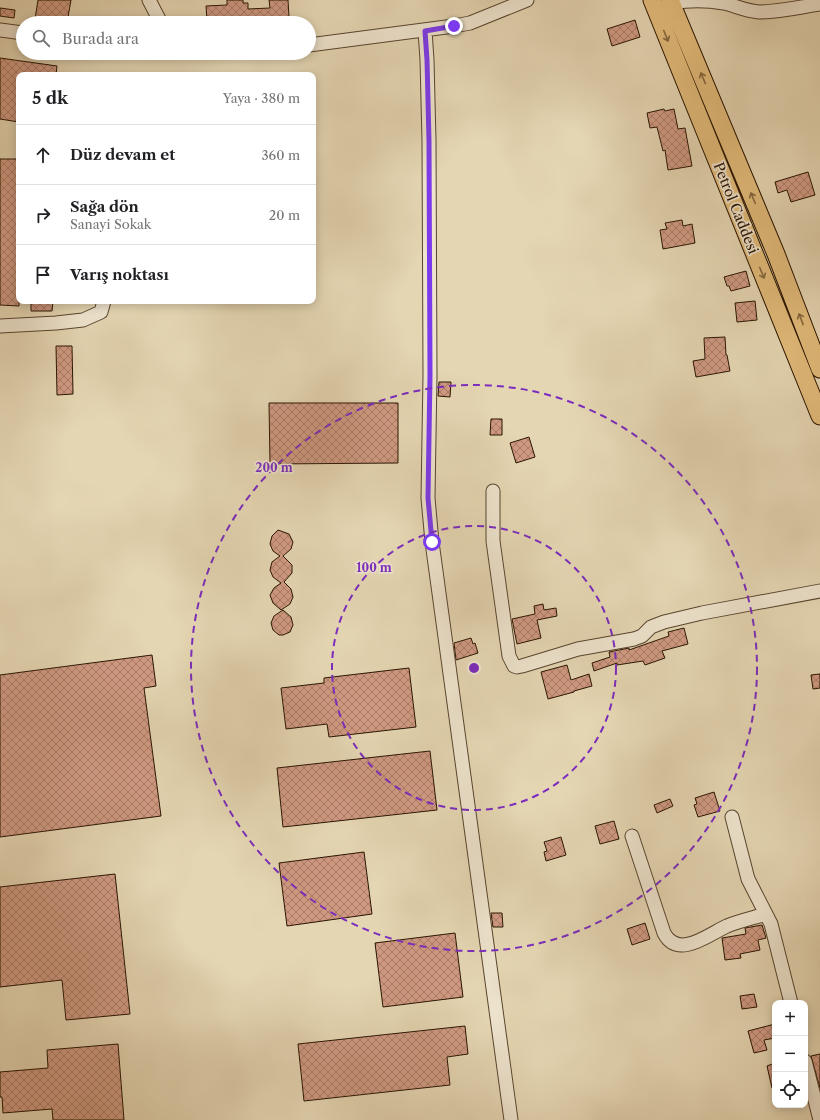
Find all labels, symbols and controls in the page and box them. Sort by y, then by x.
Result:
search box [16,16,316,60]
route end [445,17,463,35]
icon: search [30,27,52,49]
text: Burada ara [62,29,139,48]
one-way arrow [663,30,671,42]
one-way arrow [699,73,706,85]
text: 5 dk [32,88,68,108]
text: Yaya · 380 m [223,90,300,106]
icon: ahead [32,144,54,166]
text: Düz devam et [70,145,175,164]
text: 360 m [261,147,300,163]
street label: Petrol Caddesi [709,160,763,256]
one-way arrow [749,193,756,205]
text: Sağa dön [70,197,139,216]
icon: right [32,204,54,226]
text: 20 m [269,207,300,223]
text: Sanayi Sokak [70,216,151,232]
icon: arrive [32,264,54,286]
text: Varış noktası [70,265,169,284]
one-way arrow [759,267,767,279]
one-way arrow [797,314,805,326]
text: 200 m [255,460,293,475]
route start [423,533,441,551]
text: 100 m [356,560,392,575]
centre of rings [467,661,481,675]
map controls [772,1000,808,1108]
button: + [772,1000,808,1036]
button: − [772,1036,808,1072]
button: locate [772,1072,808,1108]

